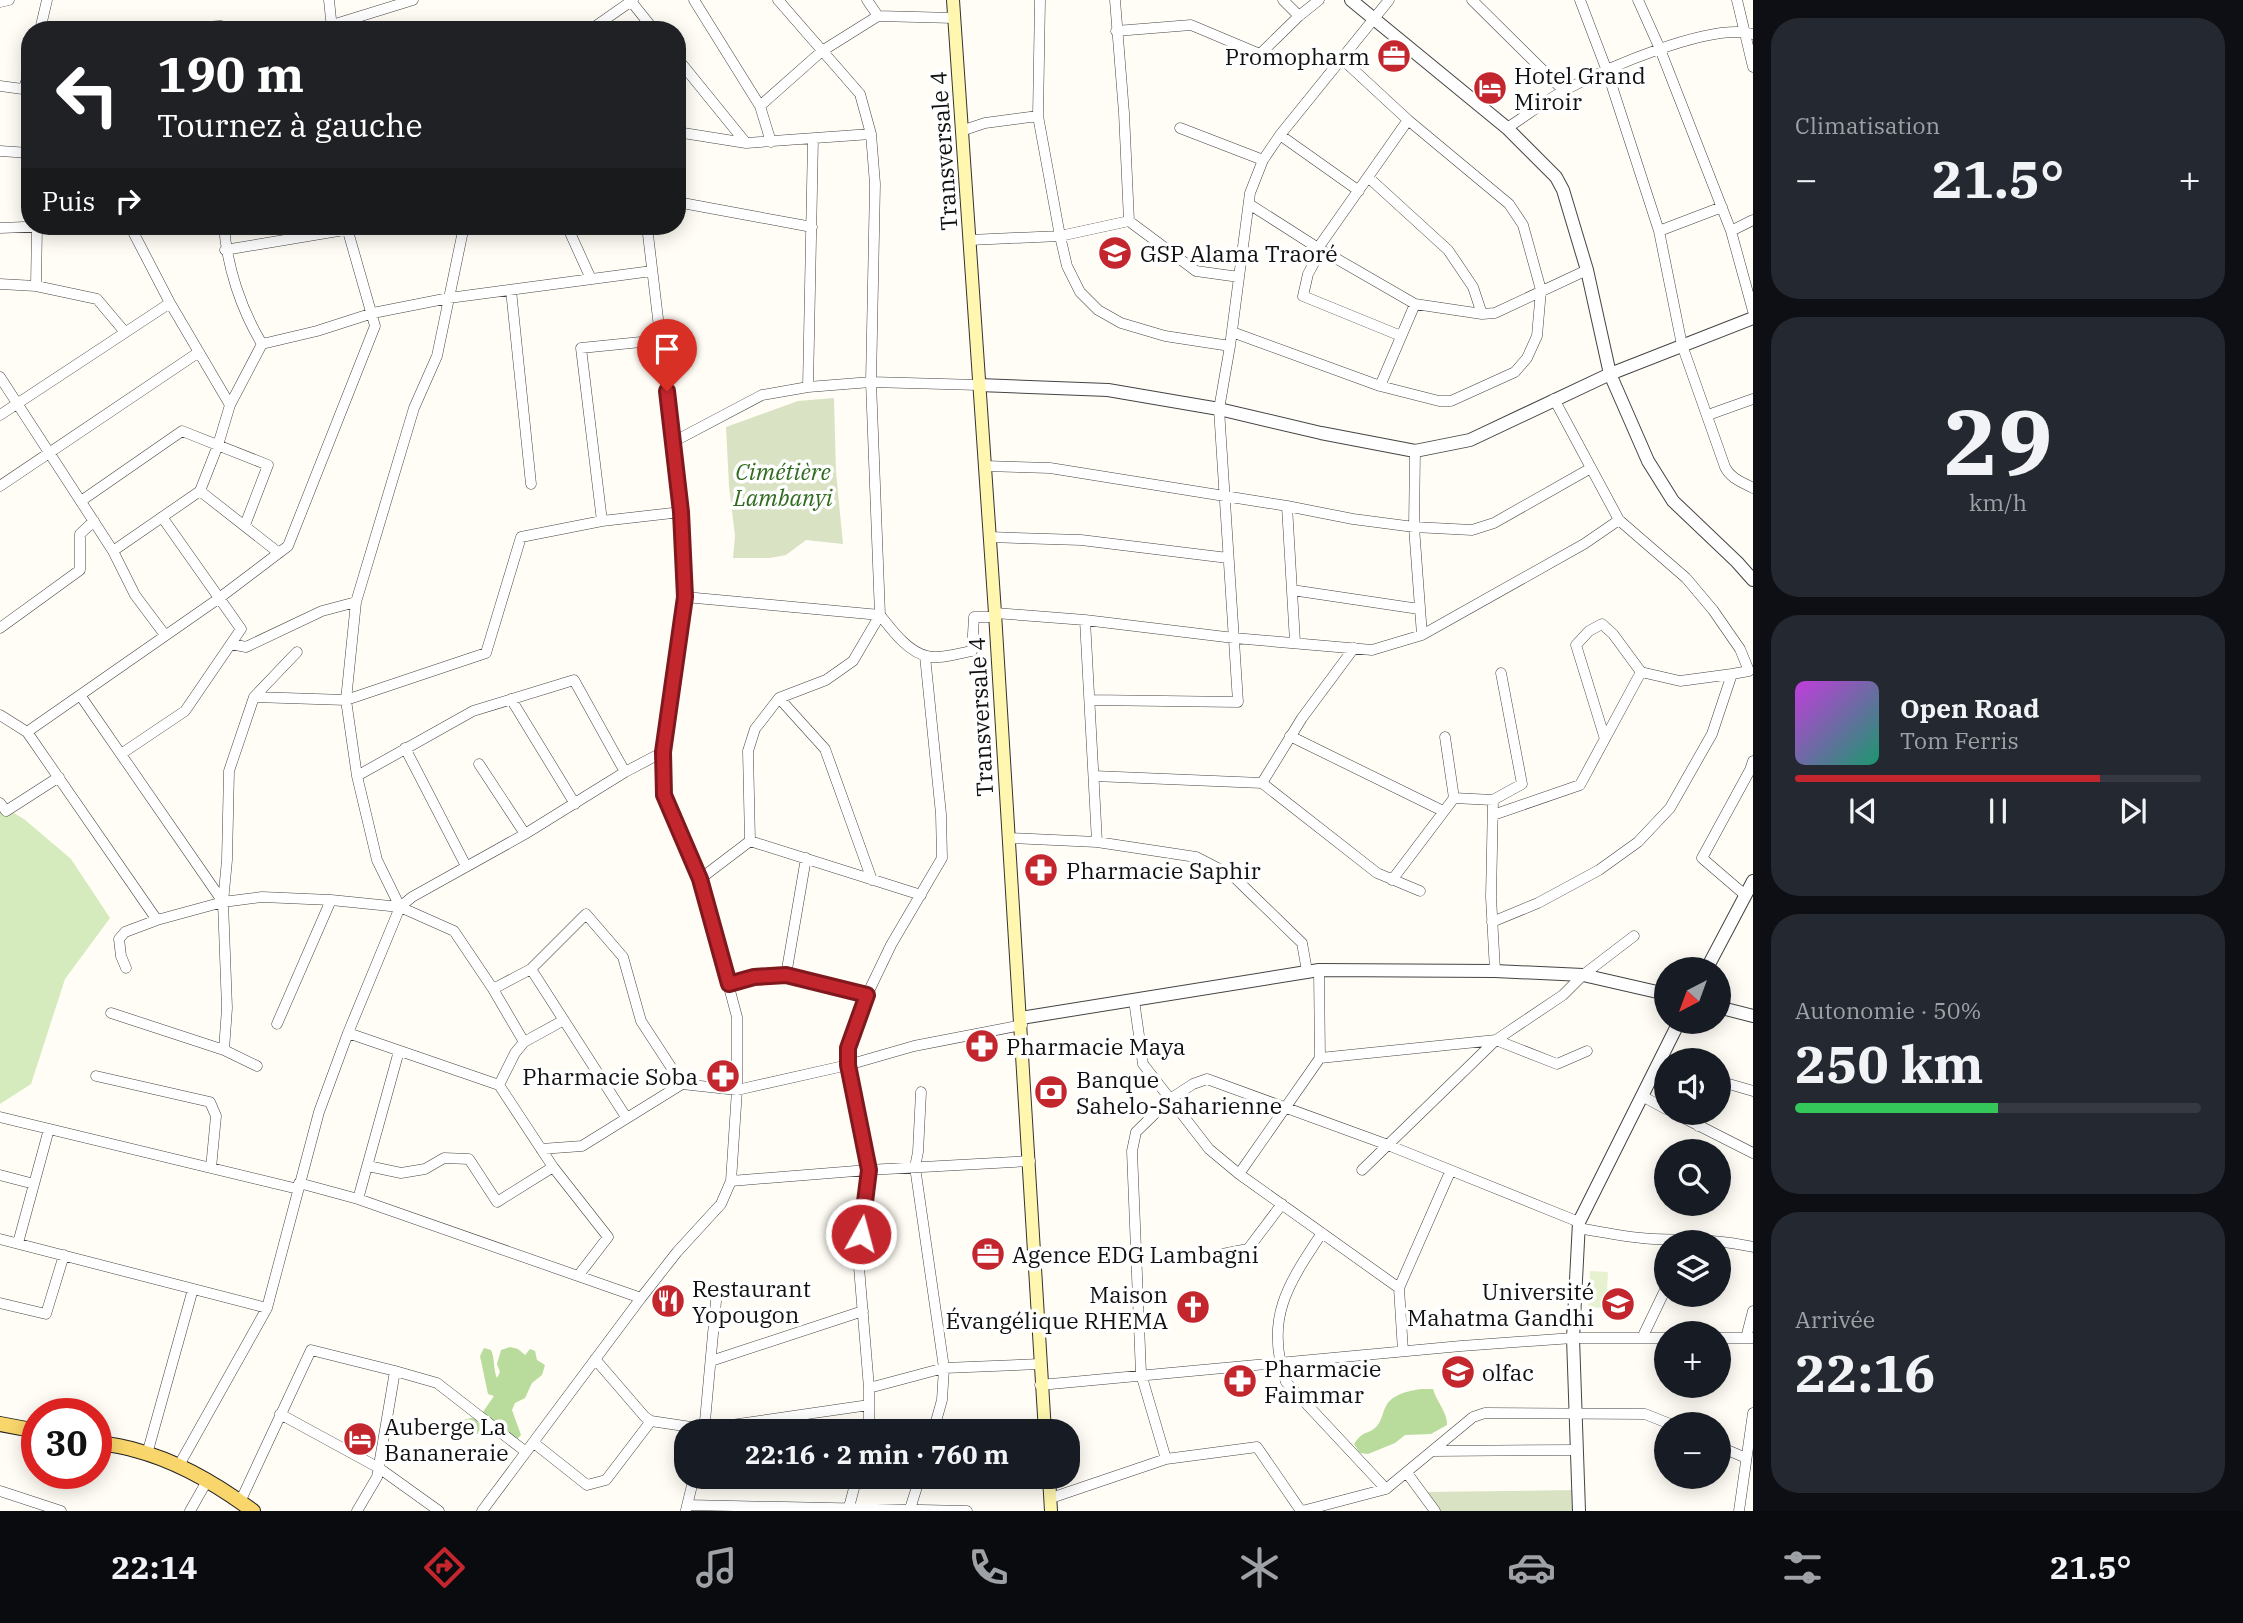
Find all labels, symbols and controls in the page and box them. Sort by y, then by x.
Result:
office icon: Promopharm [1375,37,1413,75]
place label: Promopharm [1225,41,1370,71]
text: 190 m [157,42,304,105]
icon: left [42,49,133,140]
place label: Hotel Grand Miroir [1514,60,1646,116]
hotel icon: Hotel Grand Miroir [1471,69,1509,107]
street label: Transversale 4 [922,70,964,232]
text: Tournez à gauche [157,104,423,146]
text: Climatisation [1795,110,1940,140]
text: 21.5° [1932,145,2064,212]
text: − [1795,154,1818,203]
text: + [2178,154,2201,203]
icon: right [109,182,147,220]
text: Puis [42,184,95,218]
school or university icon: GSP Alama Traoré [1096,234,1134,272]
place label: GSP Alama Traoré [1140,238,1338,268]
pin [637,319,697,391]
icon: arrive [648,330,686,368]
text: 29 [1943,382,2053,500]
park label: Cimétière Lambanyi [732,456,833,512]
text: km/h [1969,487,2027,517]
street label: Transversale 4 [961,636,999,798]
text: Open Road [1900,691,2039,725]
text: Tom Ferris [1900,725,2019,755]
icon: previous [1844,792,1882,830]
icon: pause [1979,792,2017,830]
icon: next [2114,792,2152,830]
pharmacy icon: Pharmacie Saphir [1022,851,1060,889]
place label: Pharmacie Saphir [1066,855,1261,885]
north arrow [1654,957,1731,1034]
map controls [1654,957,1731,1489]
text: Autonomie · 50% [1795,995,1982,1025]
pharmacy icon: Pharmacie Maya [963,1027,1001,1065]
text: 250 km [1795,1030,1984,1097]
place label: Pharmacie Maya [1006,1031,1186,1061]
button: sound [1654,1048,1731,1125]
pharmacy icon: Pharmacie Soba [704,1057,742,1095]
place label: Pharmacie Soba [522,1061,698,1091]
place label: Banque Sahelo-Saharienne [1076,1064,1282,1120]
bank icon: Banque Sahelo-Saharienne [1032,1073,1070,1111]
button: search [1654,1139,1731,1216]
position arrow [824,1197,898,1271]
button: layers [1654,1230,1731,1307]
office icon: Agence EDG Lambagni [969,1235,1007,1273]
place label: Agence EDG Lambagni [1012,1239,1259,1269]
place label: Restaurant Yopougon [692,1273,811,1329]
place label: Université Mahatma Gandhi [1407,1276,1594,1332]
place label: Maison Évangélique RHEMA [945,1279,1168,1335]
restaurant icon: Restaurant Yopougon [649,1282,687,1320]
school or university icon: Université Mahatma Gandhi [1599,1285,1637,1323]
church icon: Maison Évangélique RHEMA [1174,1288,1212,1326]
text: Arrivée [1795,1304,1875,1334]
button: + [1654,1321,1731,1398]
text: 22:16 [1795,1339,1936,1406]
place label: Pharmacie Faimmar [1264,1353,1381,1409]
school or university icon: olfac [1439,1353,1477,1391]
place label: olfac [1482,1357,1534,1387]
pharmacy icon: Pharmacie Faimmar [1221,1362,1259,1400]
speed limit sign: 30 [21,1398,112,1489]
place label: Auberge La Bananeraie [384,1411,509,1467]
button: − [1654,1412,1731,1489]
hotel icon: Auberge La Bananeraie [341,1420,379,1458]
text: 22:16 · 2 min · 760 m [745,1437,1009,1471]
icon: directions [420,1543,469,1592]
icon: music [692,1543,741,1592]
icon: phone [964,1543,1013,1592]
icon: climate [1235,1543,1284,1592]
icon: car [1507,1543,1556,1592]
icon: filters [1778,1543,1827,1592]
text: 22:14 [111,1546,198,1588]
text: 21.5° [2050,1546,2132,1588]

